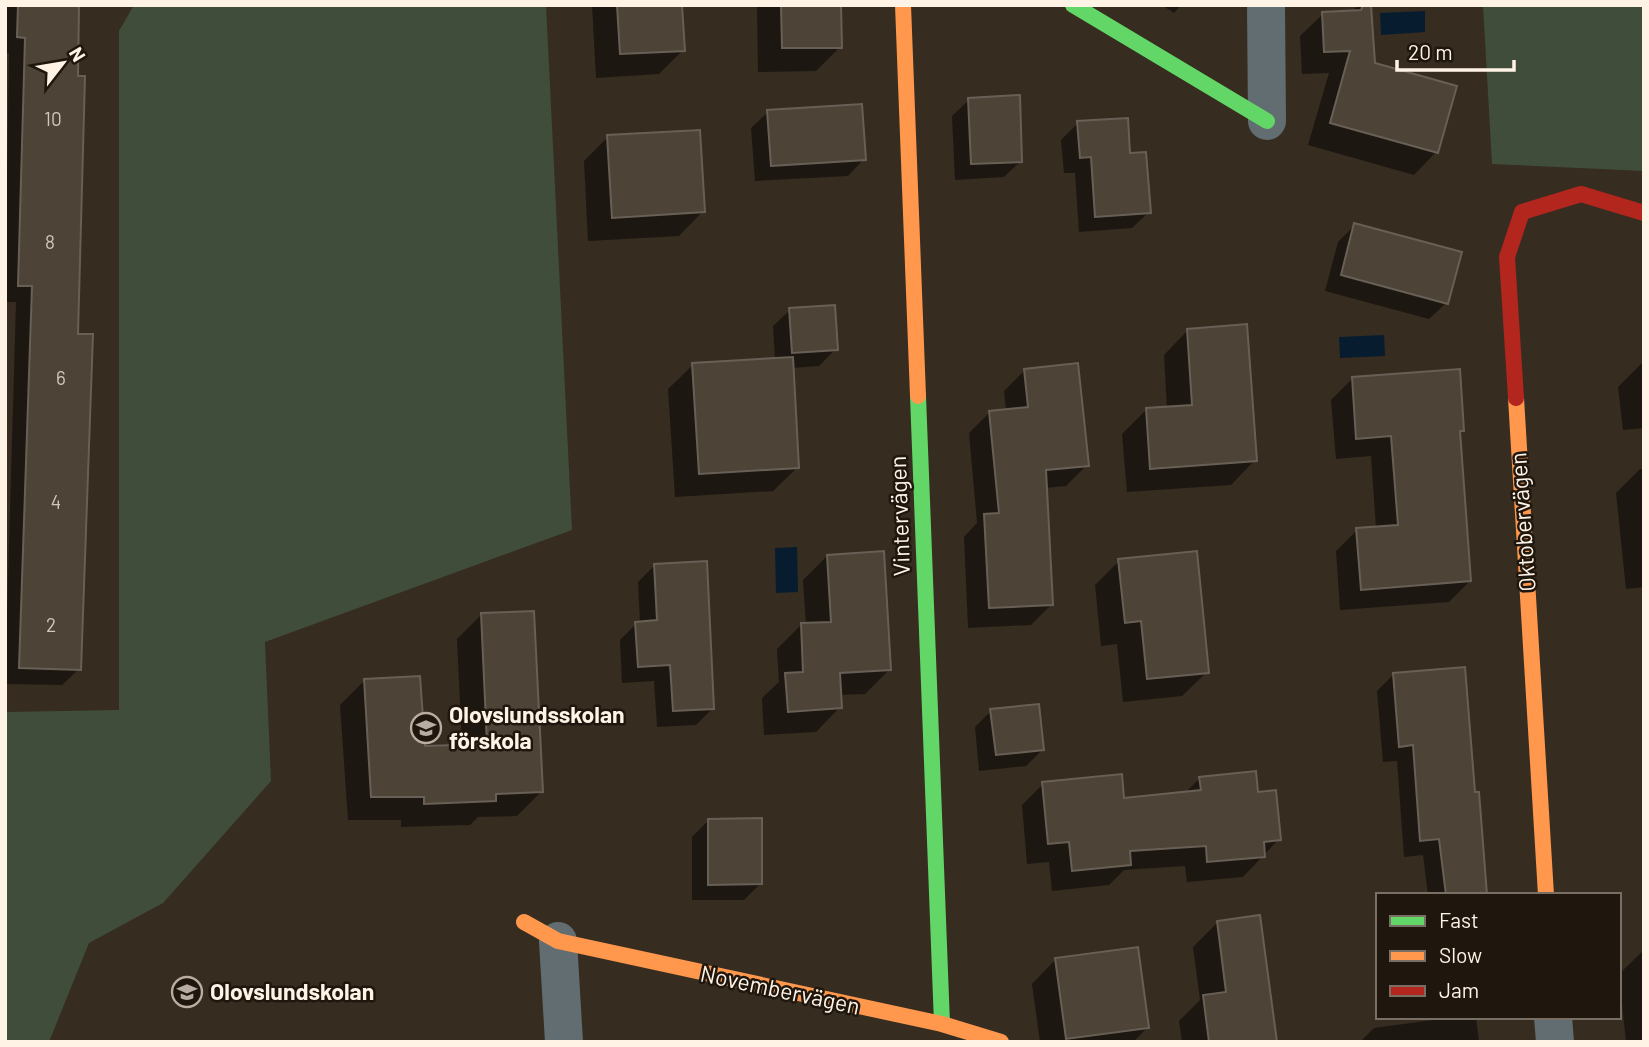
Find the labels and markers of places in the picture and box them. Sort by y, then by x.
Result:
place label: Olovslundsskolan förskola [449,700,625,754]
school or university icon: Olovslundsskolan förskola [409,711,443,745]
school or university icon: Olovslundskolan [170,975,204,1009]
place label: Olovslundskolan [210,977,374,1005]

